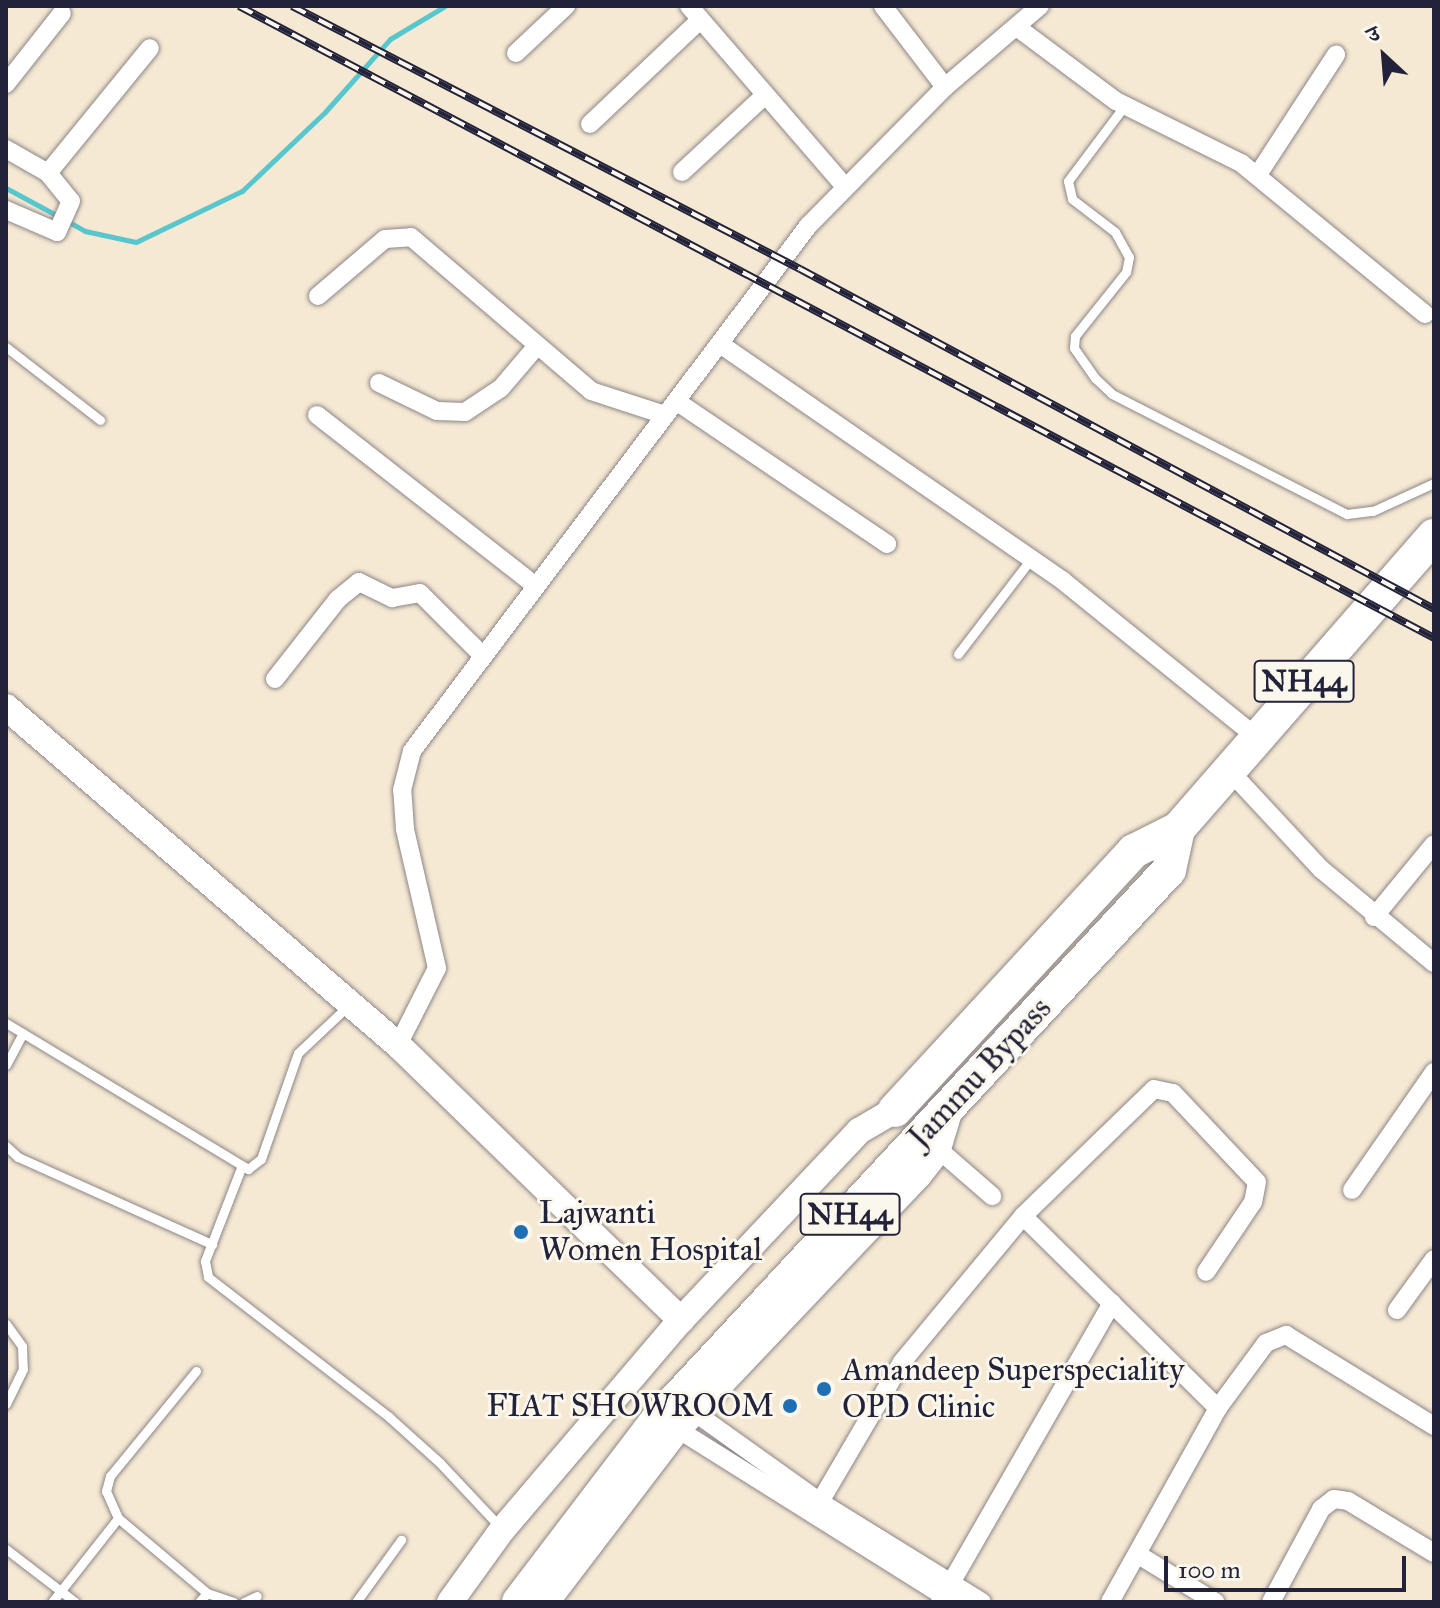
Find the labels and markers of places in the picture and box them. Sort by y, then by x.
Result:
place label: Lajwanti Women Hospital [539,1195,762,1270]
marker: Lajwanti Women Hospital [510,1221,532,1243]
place label: Amandeep Superspeciality OPD Clinic [842,1352,1184,1427]
marker: Amandeep Superspeciality OPD Clinic [813,1378,835,1400]
place label: FIAT SHOWROOM [487,1387,774,1425]
marker: FIAT SHOWROOM [781,1397,799,1415]

